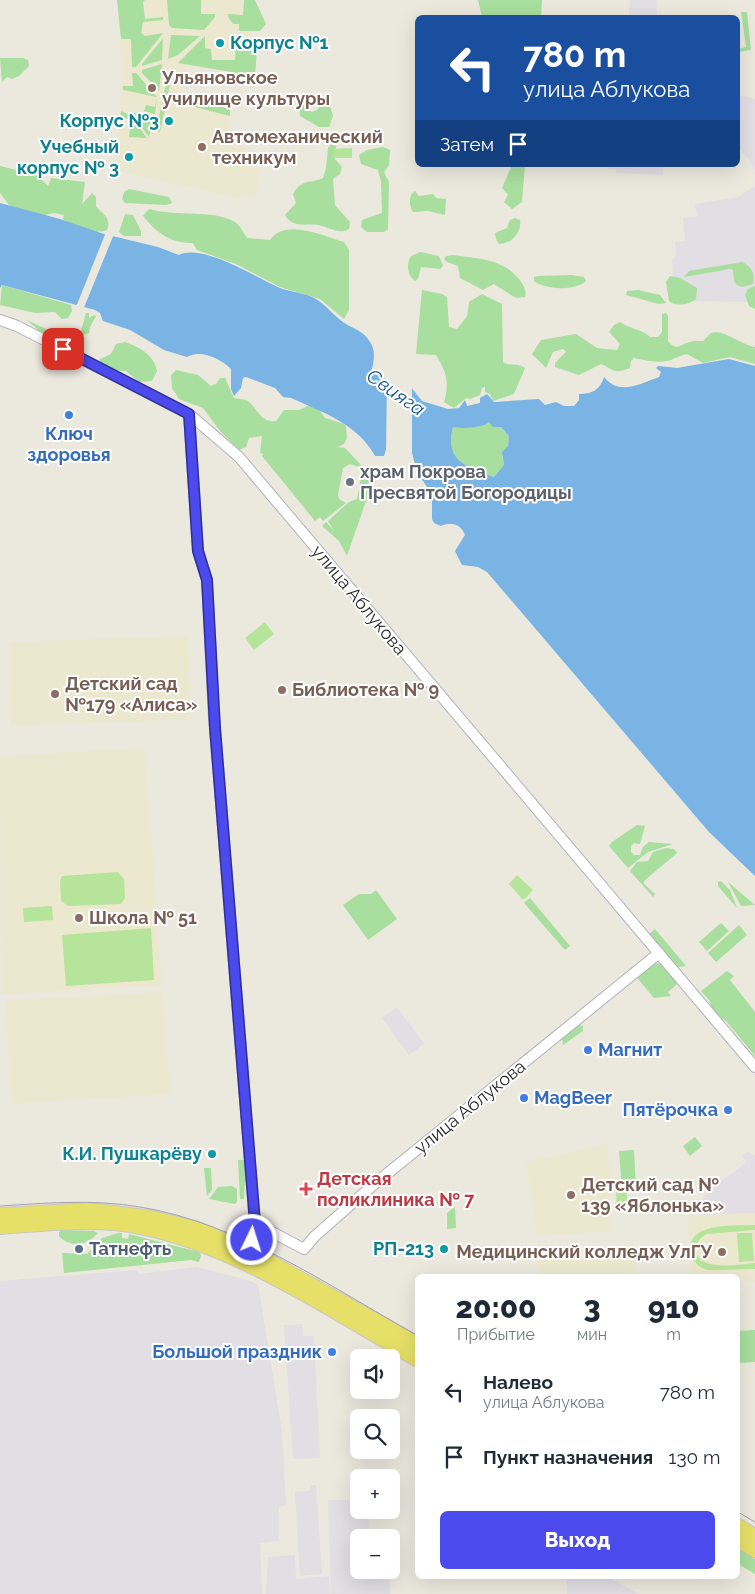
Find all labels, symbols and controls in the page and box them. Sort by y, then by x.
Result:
place label: Корпус №1 [230,32,329,53]
text: 780 m [523,34,626,75]
icon: left [440,35,505,100]
marker: Корпус №1 [214,37,226,49]
place label: Ульяновское училище культуры [161,67,330,109]
text: улица Аблукова [523,76,690,102]
marker: Ульяновское училище культуры [146,82,158,94]
place label: Корпус №3 [59,110,159,131]
marker: Корпус №3 [163,115,175,127]
place label: Автомеханический техникум [212,126,383,168]
icon: arrive [504,130,532,158]
text: Затем [440,133,494,155]
place label: Учебный корпус № 3 [17,136,119,178]
marker: Автомеханический техникум [196,141,208,153]
marker: Учебный корпус № 3 [123,151,135,163]
pin [42,328,84,370]
icon: arrive [49,335,77,363]
water label: Свияга [363,364,429,420]
marker: Ключ здоровья [63,409,75,421]
place label: Ключ здоровья [27,423,111,465]
place label: храм Покрова Пресвятой Богородицы [360,461,572,503]
marker: храм Покрова Пресвятой Богородицы [344,476,356,488]
street label: улица Аблукова [307,541,411,659]
place label: Детский сад №179 «Алиса» [65,673,198,715]
place label: Библиотека № 9 [292,679,439,700]
marker: Библиотека № 9 [276,684,288,696]
marker: Детский сад №179 «Алиса» [49,688,61,700]
place label: Школа № 51 [89,907,197,928]
marker: Школа № 51 [73,912,85,924]
place label: Магнит [598,1039,662,1060]
marker: Магнит [582,1044,594,1056]
street label: улица Аблукова [410,1055,529,1158]
place label: MagBeer [534,1087,612,1108]
marker: MagBeer [518,1092,530,1104]
place label: Пятёрочка [622,1099,718,1120]
marker: Пятёрочка [722,1104,734,1116]
place label: К.И. Пушкарёву [62,1143,202,1164]
marker: К.И. Пушкарёву [206,1148,218,1160]
place label: Детская поликлиника № 7 [317,1168,475,1210]
place label: Детский сад № 139 «Яблонька» [581,1174,724,1216]
marker: Детская поликлиника № 7 [299,1182,313,1196]
marker: Детский сад № 139 «Яблонька» [565,1189,577,1201]
position arrow [225,1213,277,1265]
place label: Татнефть [89,1238,172,1259]
place label: РП-213 [373,1238,434,1259]
place label: Медицинский колледж УлГУ [456,1241,712,1262]
marker: Татнефть [73,1243,85,1255]
marker: РП-213 [438,1243,450,1255]
marker: Медицинский колледж УлГУ [716,1246,728,1258]
text: 20:00 [456,1290,536,1325]
text: 3 [584,1290,601,1325]
text: 910 [648,1290,699,1325]
text: Прибытие [457,1325,535,1344]
text: мин [577,1325,607,1344]
text: m [666,1325,681,1344]
place label: Большой праздник [152,1341,322,1362]
marker: Большой праздник [326,1346,338,1358]
map controls [350,1349,400,1579]
button: sound [350,1349,400,1399]
text: Налево [483,1371,553,1393]
icon: left [440,1378,468,1406]
text: 780 m [660,1381,715,1403]
text: улица Аблукова [483,1393,605,1412]
button: search [350,1409,400,1459]
icon: arrive [440,1443,468,1471]
text: Пункт назначения [483,1446,653,1468]
text: 130 m [668,1446,721,1468]
button: + [350,1469,400,1519]
button: Выход [440,1511,715,1569]
button: − [350,1529,400,1579]

